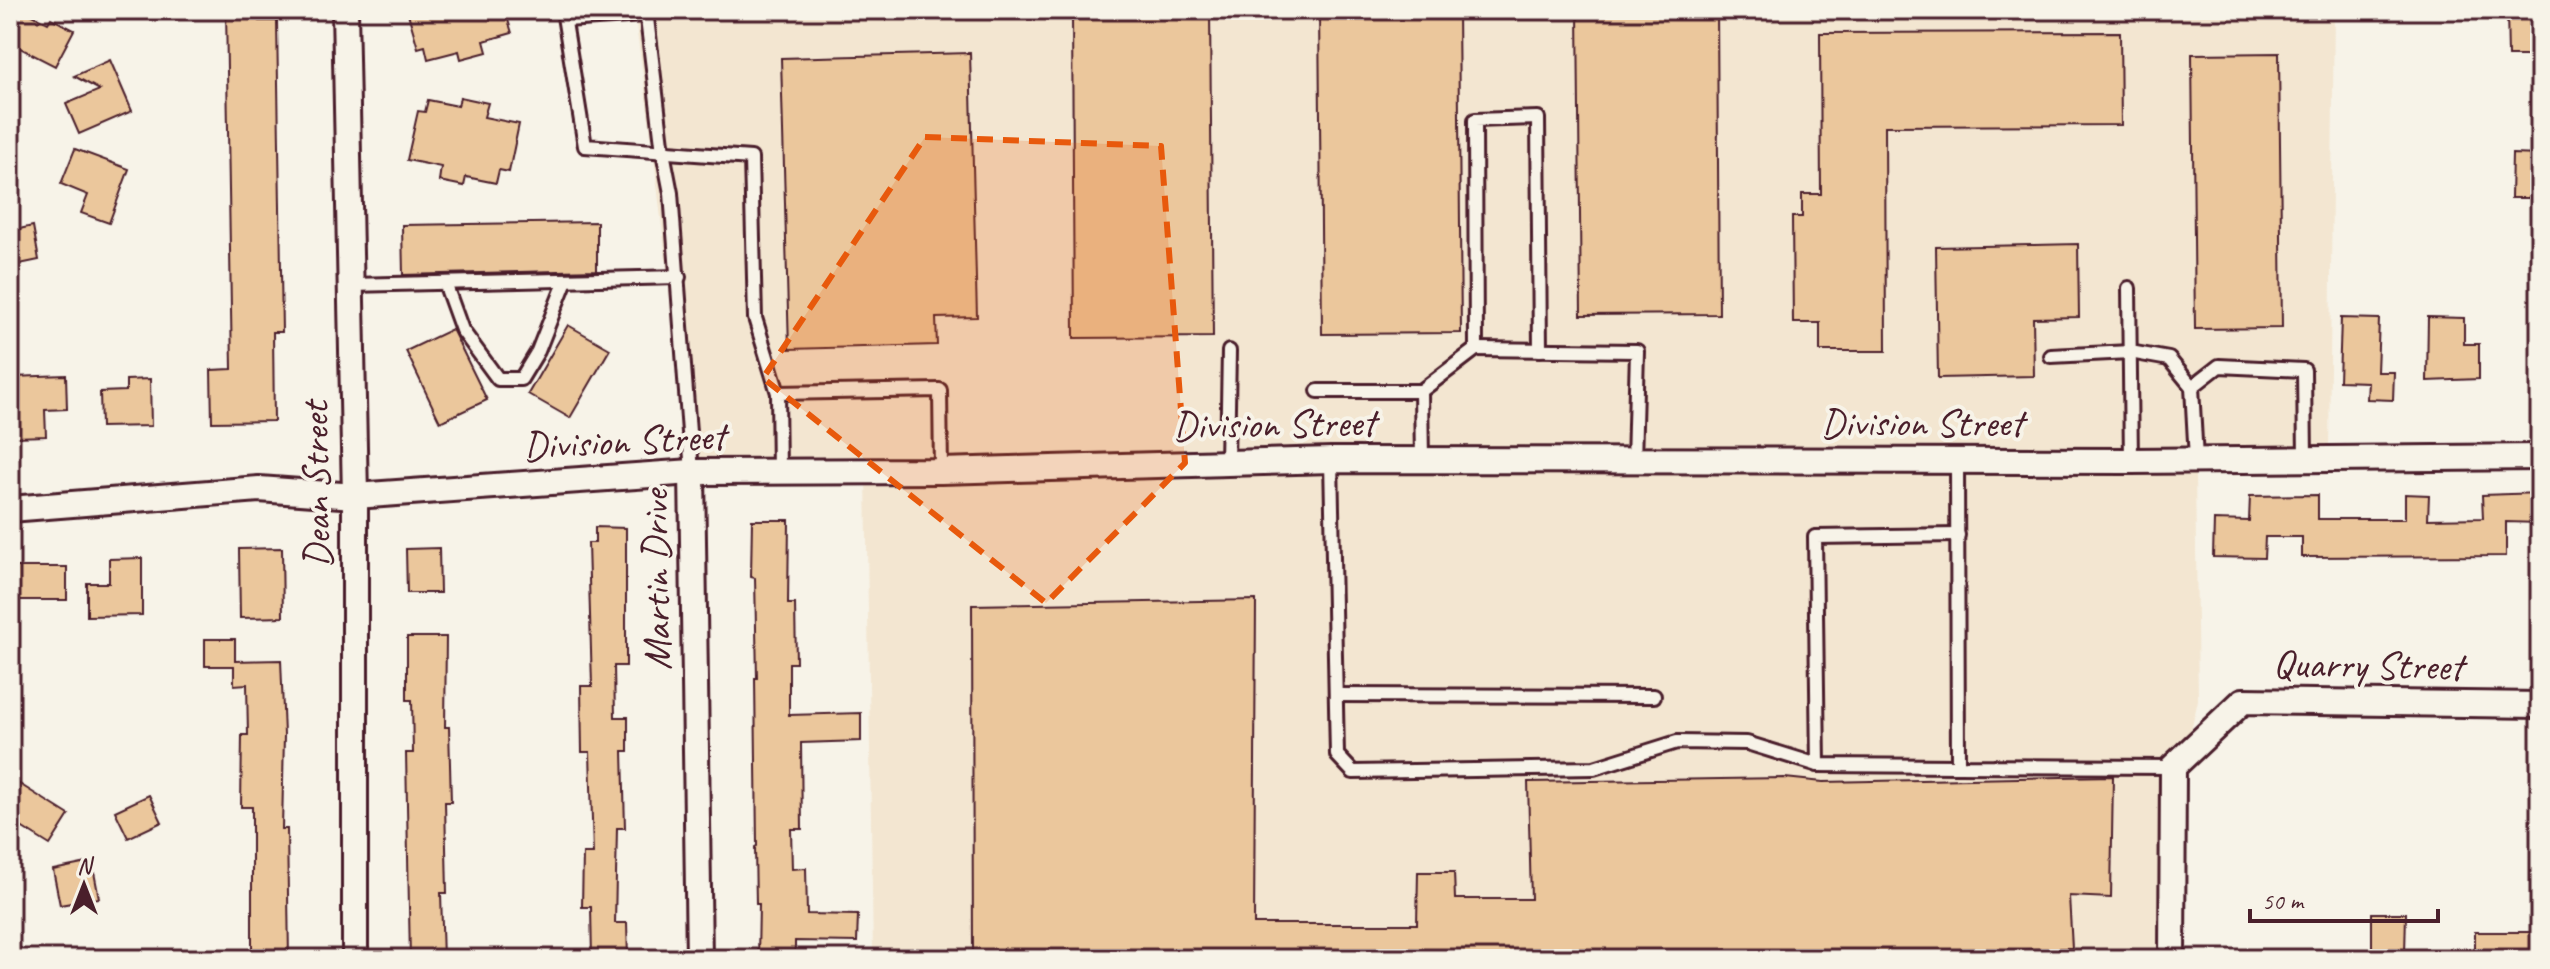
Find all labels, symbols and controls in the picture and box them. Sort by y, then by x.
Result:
street label: Division Street [1172,397,1381,451]
street label: Dean Street [289,398,342,569]
street label: Division Street [1821,398,2029,448]
street label: Division Street [522,410,732,471]
street label: Martin Drive [629,486,683,671]
street label: Quarry Street [2272,638,2469,692]
north arrow [44,845,124,925]
text: N [77,852,94,880]
scale bar [2250,873,2438,923]
text: 50 m [2262,886,2305,916]

